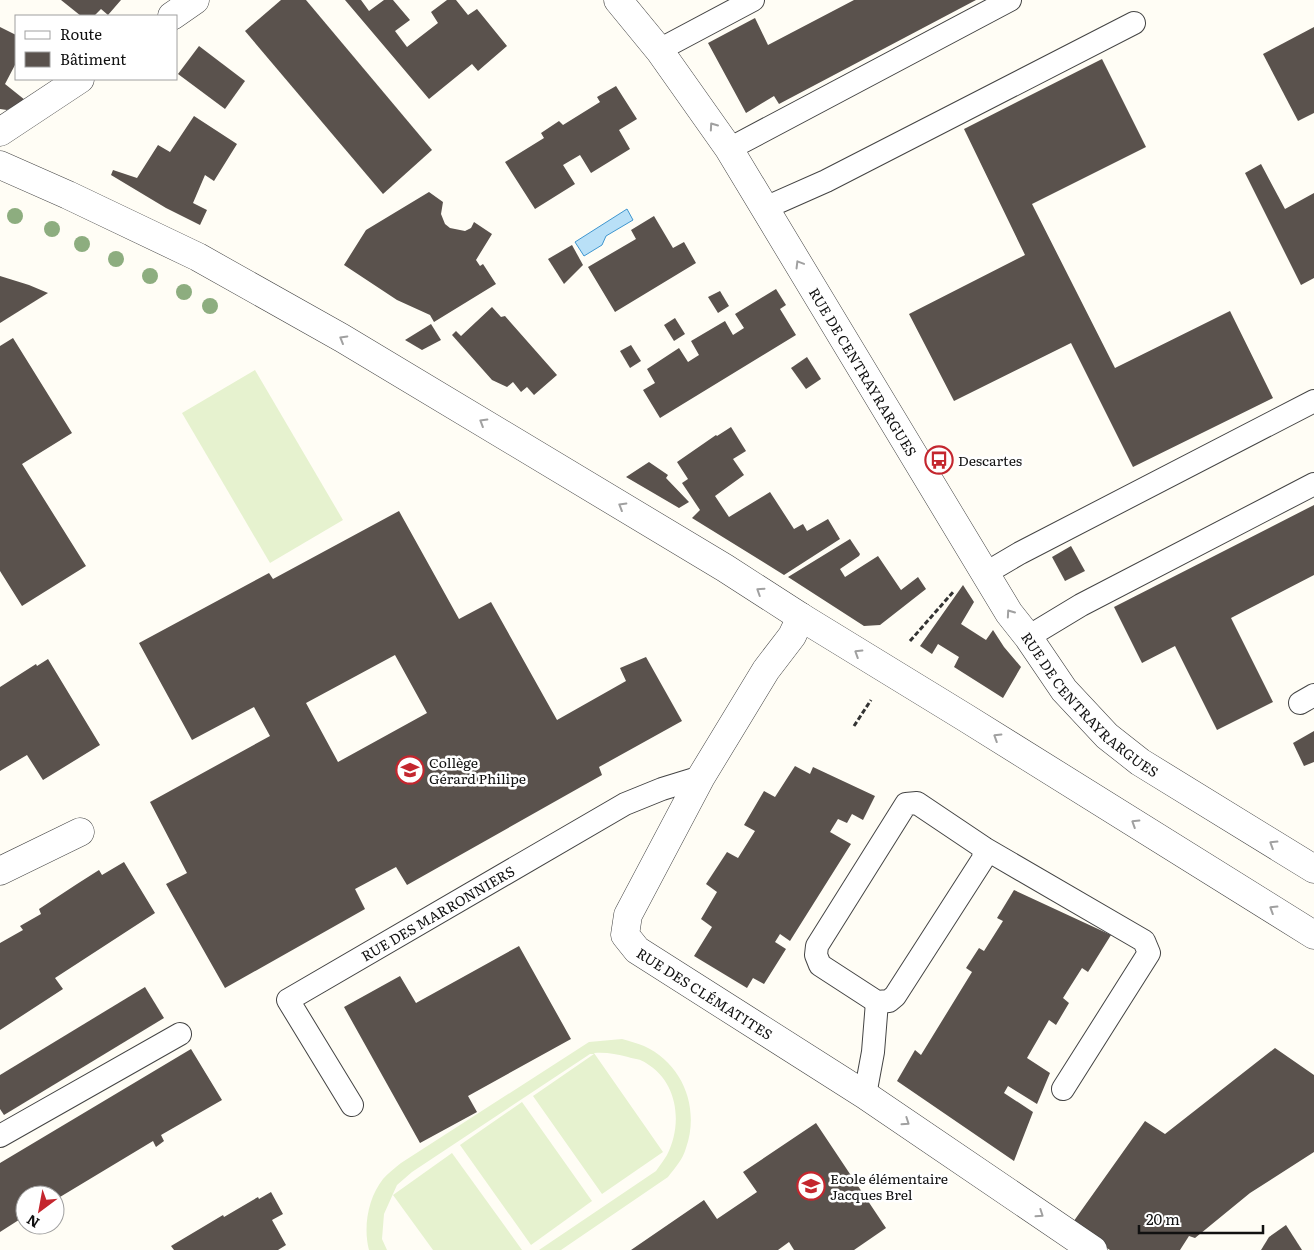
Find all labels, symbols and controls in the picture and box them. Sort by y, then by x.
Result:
legend [15,15,178,80]
text: Route [60,22,102,45]
text: Bâtiment [60,47,126,70]
one-way arrow [710,123,719,132]
one-way arrow [795,261,805,270]
street label: RUE DE CENTRAYRARGUES [805,284,922,460]
one-way arrow [340,335,349,345]
one-way arrow [479,418,488,428]
bus stop icon: Descartes [924,445,954,475]
place label: Descartes [958,450,1022,470]
one-way arrow [618,502,627,512]
one-way arrow [757,588,766,597]
one-way arrow [1007,609,1016,619]
street label: RUE DE CENTRAYRARGUES [1017,628,1163,781]
one-way arrow [855,649,864,659]
one-way arrow [993,734,1002,744]
place label: Collège Gérard Philipe [429,752,526,788]
school or university icon: Collège Gérard Philipe [395,755,425,785]
one-way arrow [1131,820,1140,830]
one-way arrow [1269,840,1278,850]
street label: RUE DES MARRONNIERS [357,861,518,966]
one-way arrow [1269,906,1278,916]
street label: RUE DES CLÉMATITES [633,942,777,1044]
one-way arrow [900,1116,909,1125]
place label: Ecole élémentaire Jacques Brel [830,1168,948,1204]
school or university icon: Ecole élémentaire Jacques Brel [796,1171,826,1201]
north arrow [15,1185,65,1235]
scale bar [1139,1202,1263,1234]
text: 20 m [1146,1207,1180,1230]
one-way arrow [1034,1208,1044,1217]
text: N [22,1210,43,1233]

